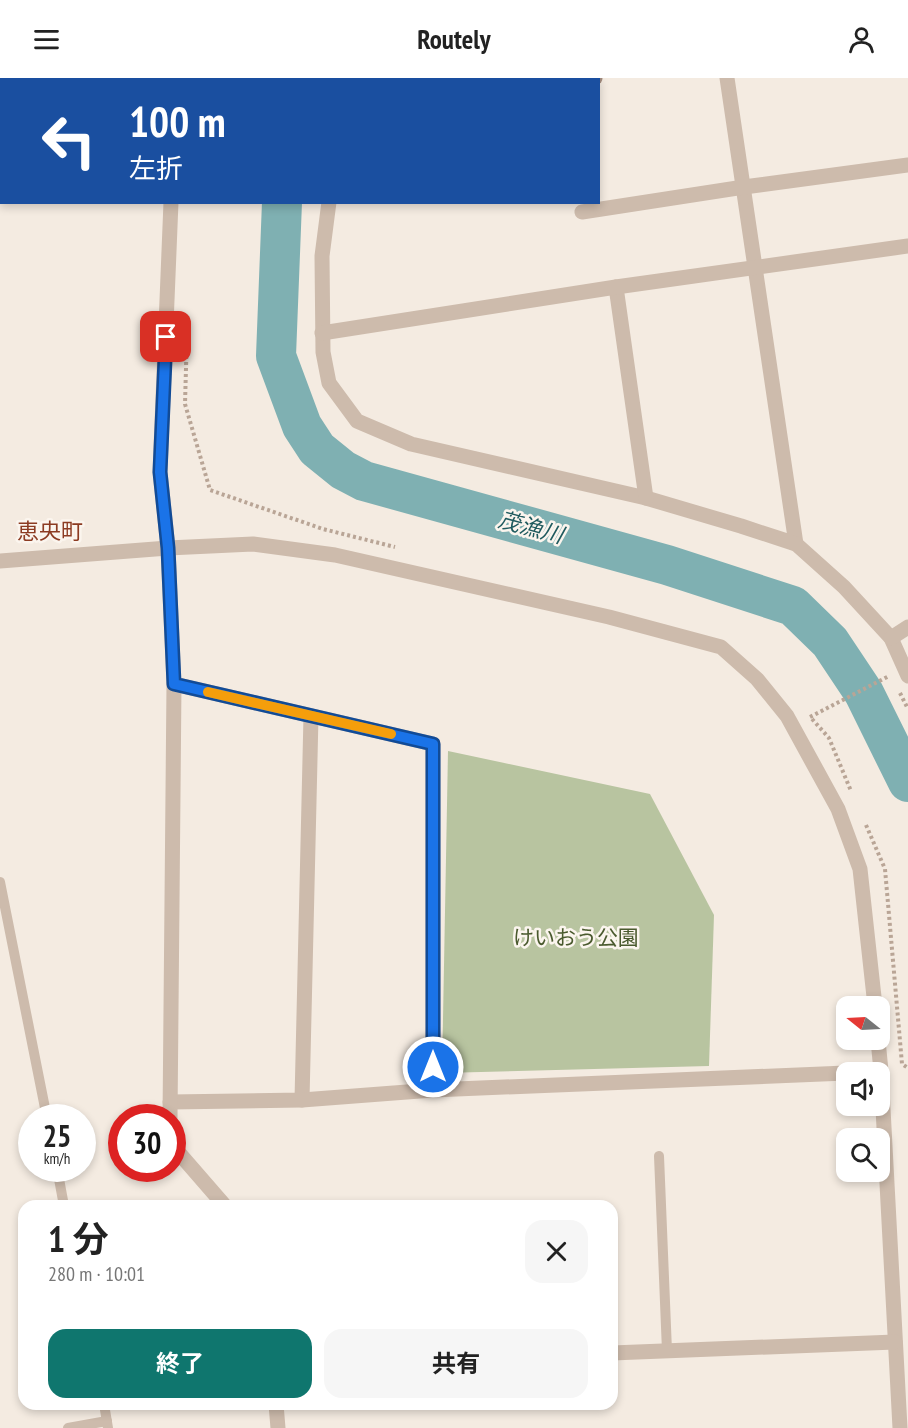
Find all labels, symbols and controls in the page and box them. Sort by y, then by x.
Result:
text: Routely [417,22,491,56]
icon: menu [30,23,63,56]
icon: person [845,23,878,56]
text: 100 m [129,94,226,149]
icon: left [30,102,108,180]
text: 左折 [129,151,183,185]
pin [140,311,191,362]
icon: arrive [149,320,182,353]
water label: 茂漁川 [495,505,568,550]
district label: 恵央町 [17,517,83,545]
park label: けいおう公園 [513,924,639,951]
north arrow [836,996,890,1050]
map controls [836,996,890,1182]
position arrow [401,1035,465,1099]
button: sound [836,1062,890,1116]
speed limit sign: 30 [108,1104,186,1182]
text: 25 [43,1116,71,1155]
button: search [836,1128,890,1182]
text: km/h [44,1149,70,1168]
text: 1 分 [48,1215,109,1262]
button: close [525,1220,588,1283]
text: 280 m · 10:01 [48,1261,145,1287]
button: 終了 [48,1329,312,1398]
button: 共有 [324,1329,588,1398]

